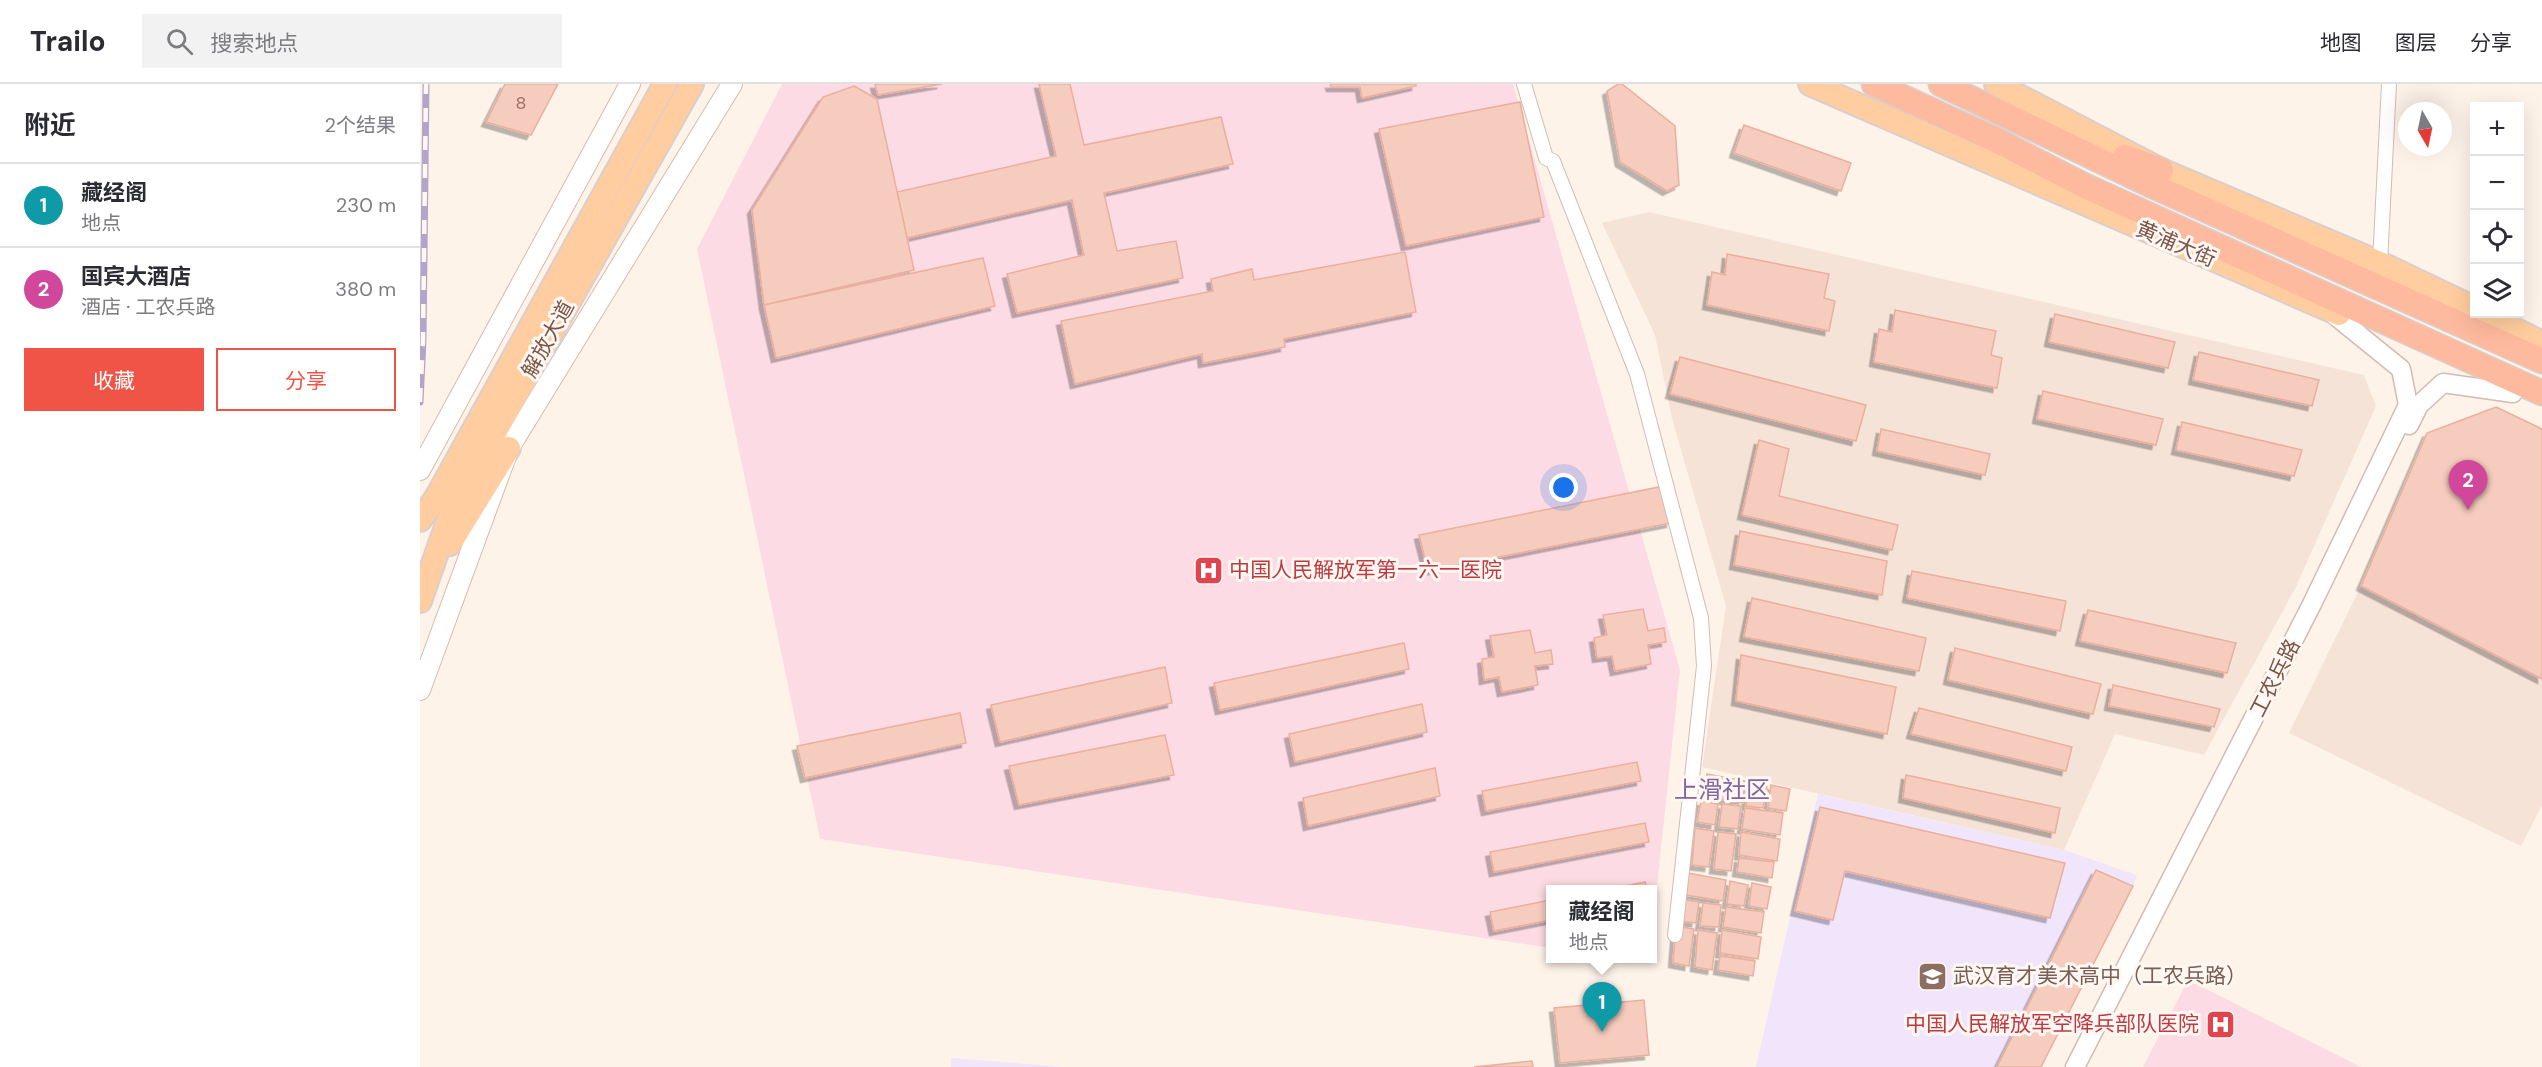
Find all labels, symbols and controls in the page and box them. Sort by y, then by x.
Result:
search box [142,14,562,68]
text: Trailo [30,23,106,60]
icon: search [163,25,196,58]
text: 搜索地点 [211,29,299,58]
text: 地图 [2320,29,2362,57]
text: 图层 [2395,29,2437,57]
text: 分享 [2470,29,2512,57]
house number: 8 [516,91,526,115]
north arrow [2398,102,2452,156]
map controls [2470,102,2524,318]
button: + [2470,102,2524,156]
text: 附近 [24,108,76,142]
text: 2个结果 [324,112,396,138]
button: − [2470,156,2524,210]
text: 藏经阁 [81,178,147,207]
text: 1 [40,192,47,218]
text: 230 m [336,192,396,218]
text: 地点 [81,210,121,236]
button: locate [2470,210,2524,264]
street label: 黄浦大街 [2132,215,2220,273]
text: 国宾大酒店 [81,262,191,291]
button: layers [2470,264,2524,318]
text: 2 [38,276,49,302]
text: 380 m [335,276,396,302]
text: 酒店 · 工农兵路 [81,294,216,320]
street label: 解放大道 [515,295,581,383]
button: 收藏 [24,348,204,411]
button: 分享 [216,348,396,411]
pin: 2 [2448,460,2488,510]
your location [1549,473,1578,502]
hospital icon: 中国人民解放军第一六一医院 [1192,554,1224,586]
place label: 中国人民解放军第一六一医院 [1229,556,1502,584]
street label: 工农兵路 [2243,634,2307,722]
district label: 上滑社区 [1674,774,1770,805]
popup [1546,885,1657,963]
text: 藏经阁 [1568,897,1635,926]
text: 地点 [1568,929,1608,955]
school or university icon: 武汉育才美术高中（工农兵路） [1916,960,1948,992]
place label: 武汉育才美术高中（工农兵路） [1953,962,2247,990]
pin: 1 [1582,982,1622,1032]
hospital icon: 中国人民解放军空降兵部队医院 [2204,1008,2236,1040]
place label: 中国人民解放军空降兵部队医院 [1905,1010,2199,1038]

